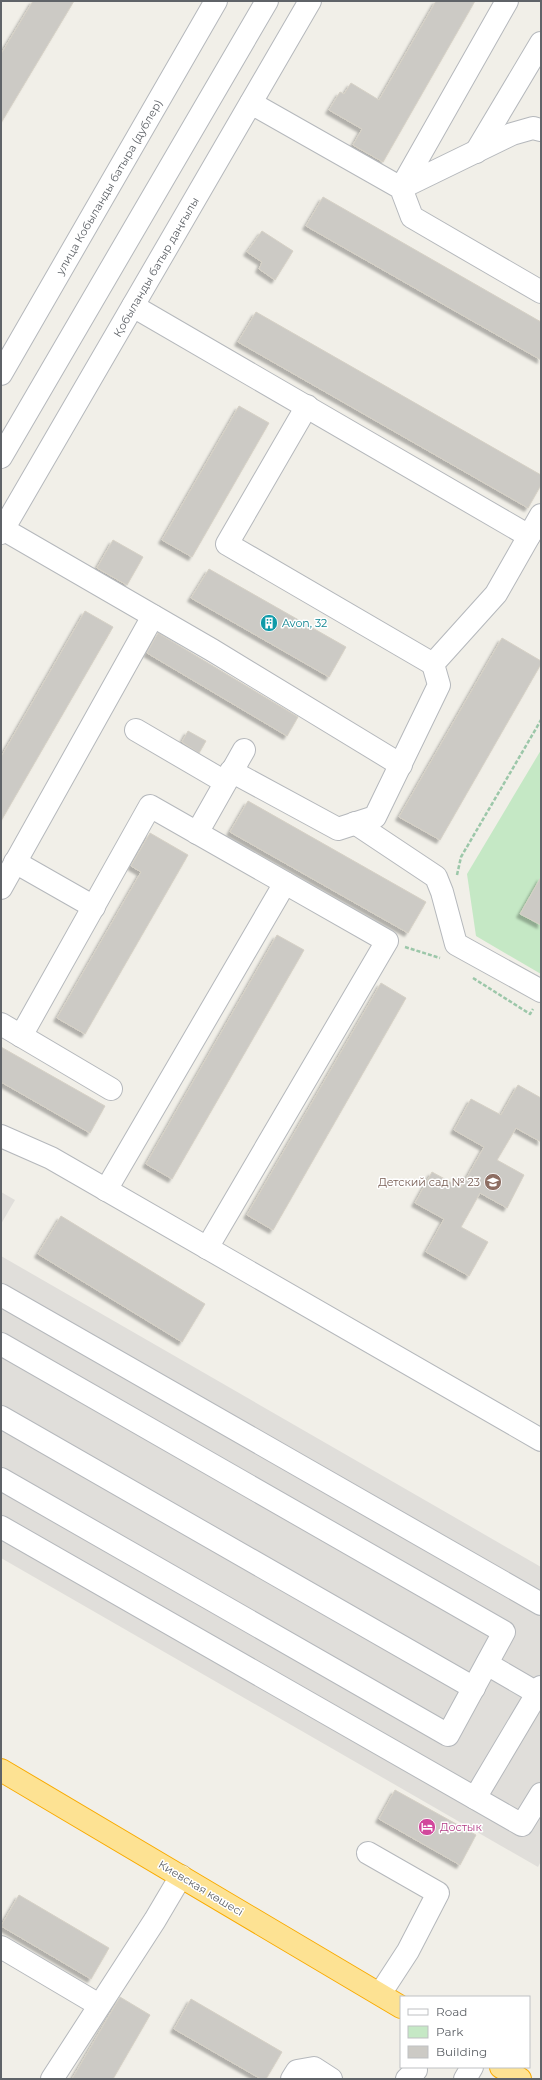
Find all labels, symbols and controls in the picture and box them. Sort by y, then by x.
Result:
street label: улица Кобыланды батыра (дублер) [52,97,165,278]
street label: Қобыланды батыр даңғылы [110,195,202,339]
building icon: Avon, 32 [259,613,279,633]
place label: Avon, 32 [282,616,327,630]
school or university icon: Детский сад № 23 [483,1172,503,1192]
place label: Детский сад № 23 [378,1175,480,1189]
hotel icon: Достык [417,1817,437,1837]
place label: Достык [440,1820,482,1834]
street label: Киевская көшесі [156,1857,246,1919]
legend [400,1996,530,2068]
text: Road [436,2004,467,2019]
text: Park [436,2024,464,2039]
text: Building [436,2044,487,2059]

